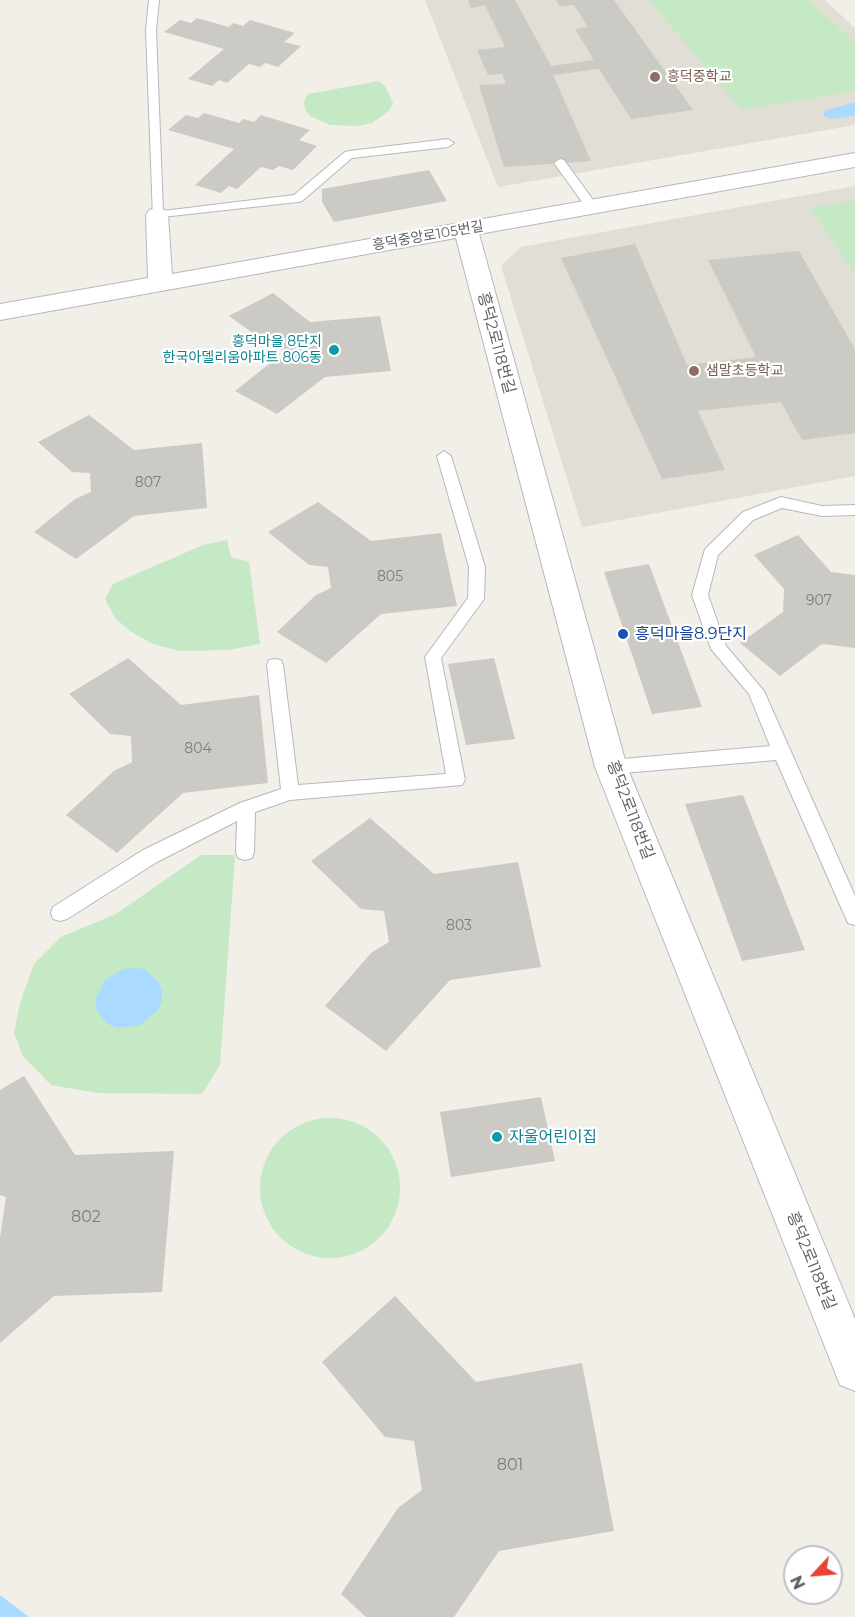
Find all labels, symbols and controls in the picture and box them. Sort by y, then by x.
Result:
place label: 흥덕중학교 [667,69,731,85]
marker: 흥덕중학교 [648,70,662,84]
street label: 흥덕중앙로105번길 [371,218,485,254]
street label: 흥덕2로118번길 [473,290,519,396]
place label: 흥덕마을 8단지 한국아델리움아파트 806동 [163,334,322,366]
marker: 흥덕마을 8단지 한국아델리움아파트 806동 [327,343,341,357]
place label: 샘말초등학교 [706,363,783,379]
marker: 샘말초등학교 [687,364,701,378]
house number: 807 [135,475,161,491]
house number: 805 [377,569,403,585]
house number: 907 [806,593,832,609]
place label: 흥덕마을8.9단지 [635,624,747,644]
marker: 흥덕마을8.9단지 [616,627,630,641]
house number: 804 [184,741,212,757]
street label: 흥덕2로118번길 [602,758,658,862]
house number: 803 [446,918,472,934]
place label: 자울어린이집 [509,1127,597,1147]
marker: 자울어린이집 [490,1130,504,1144]
house number: 802 [71,1207,101,1227]
street label: 흥덕2로118번길 [783,1209,839,1313]
house number: 801 [497,1455,523,1475]
north arrow [783,1545,843,1605]
text: N [787,1572,810,1592]

